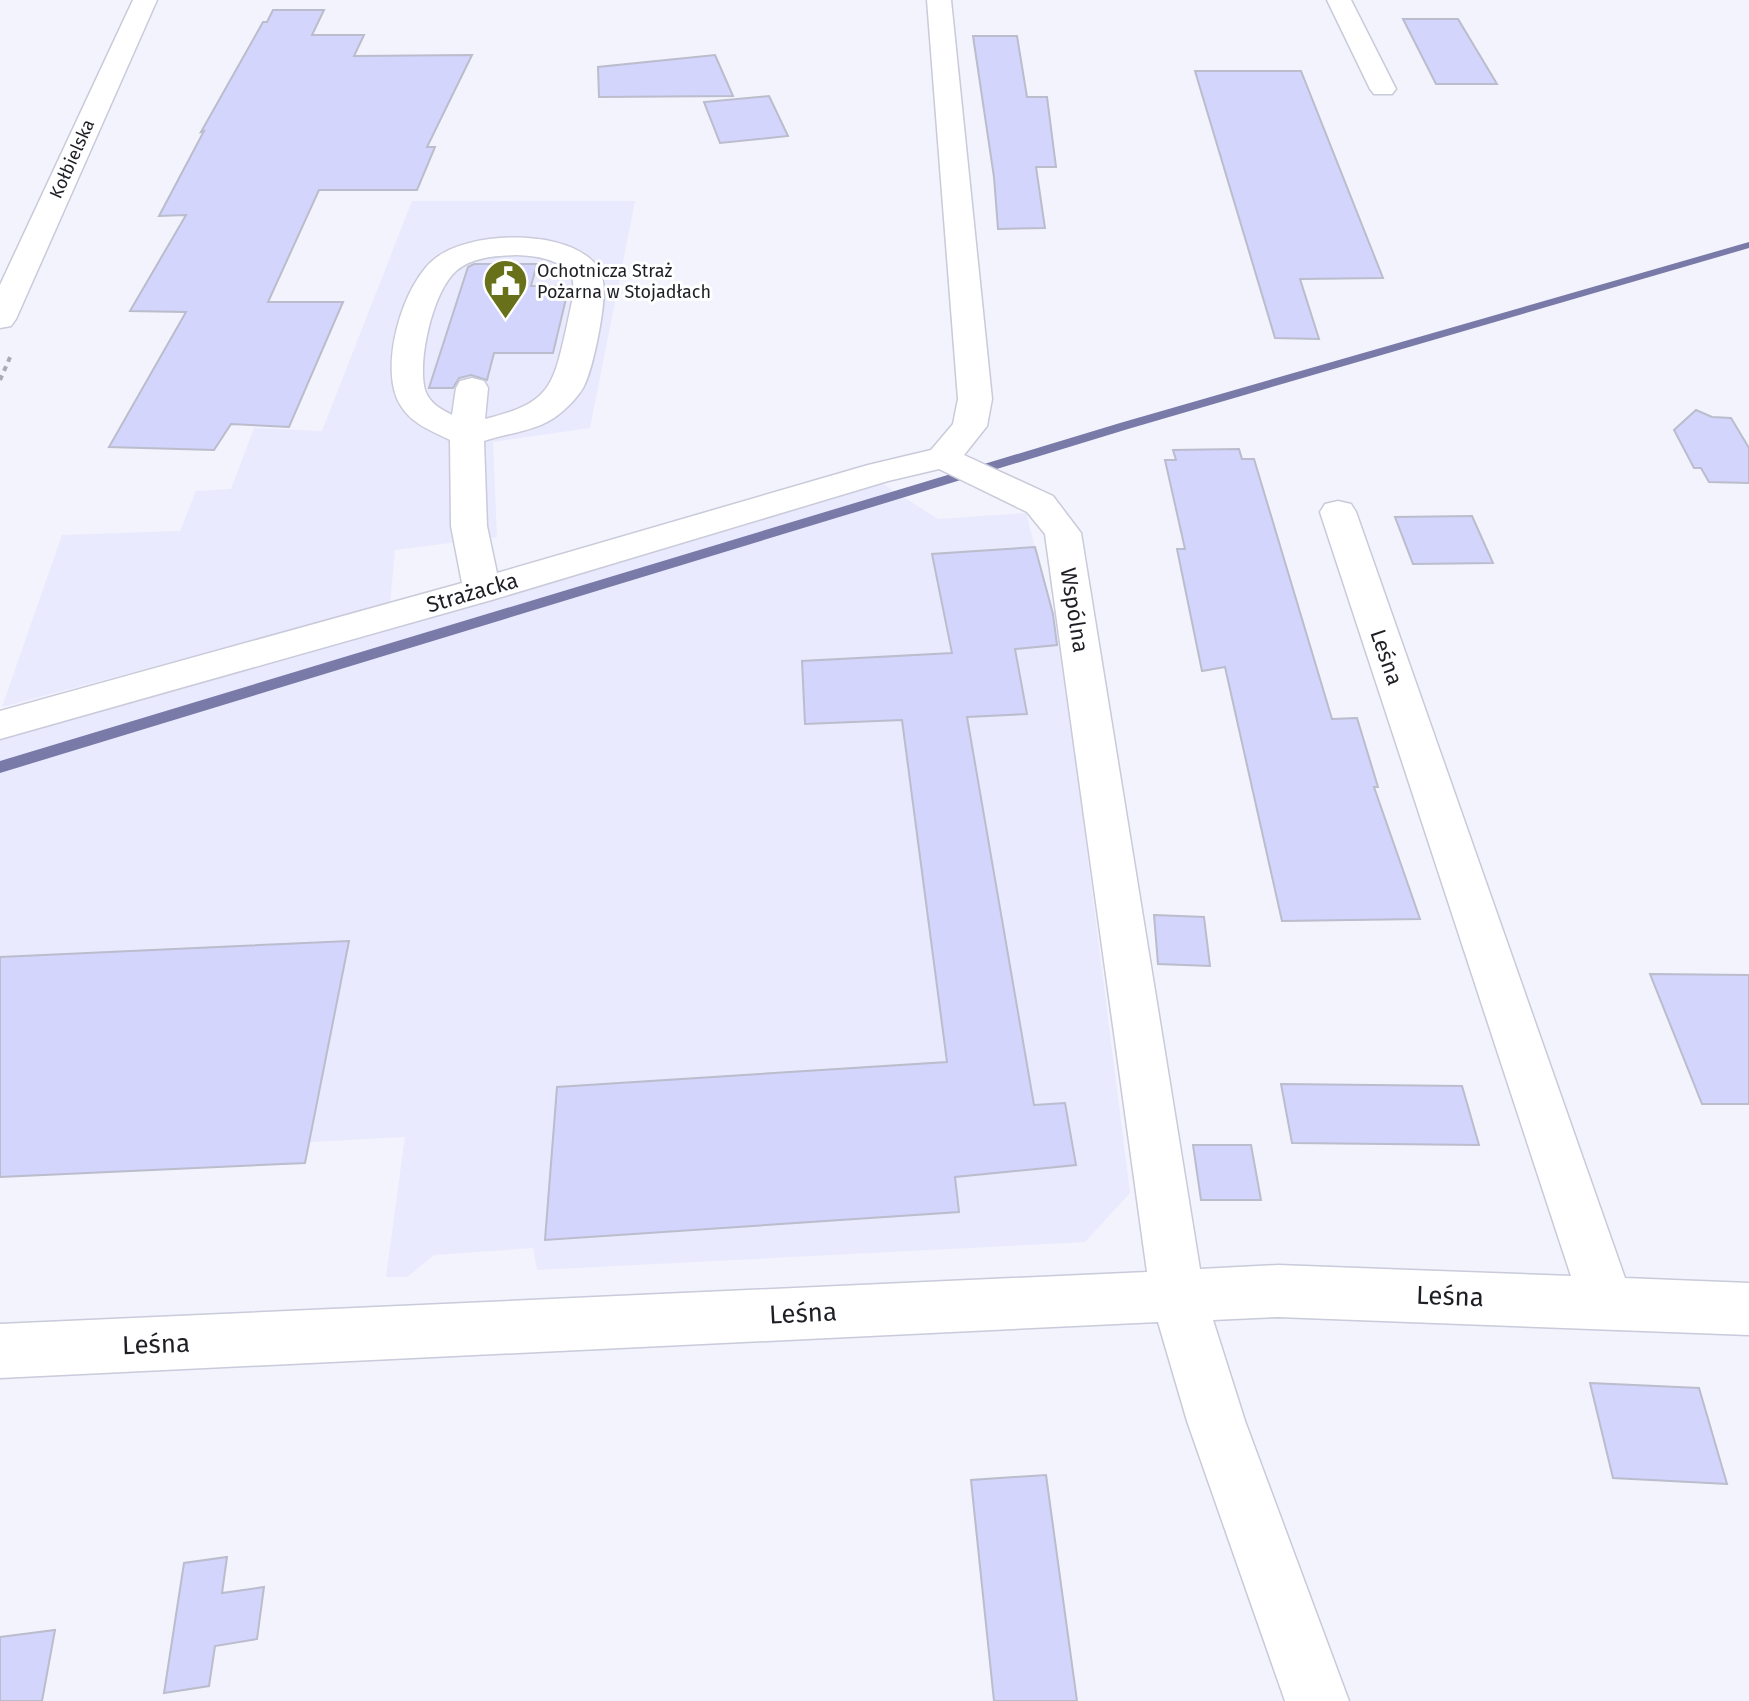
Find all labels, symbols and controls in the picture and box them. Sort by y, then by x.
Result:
street label: Kołbielska [45,116,99,202]
public building icon: Ochotnicza Straż Pożarna w Stojadłach [482,257,530,320]
place label: Ochotnicza Straż Pożarna w Stojadłach [537,260,711,303]
street label: Wspólna [1054,566,1095,654]
street label: Strażacka [423,567,521,618]
street label: Leśna [1364,626,1409,689]
street label: Leśna [1415,1280,1485,1313]
street label: Leśna [768,1296,838,1331]
street label: Leśna [121,1328,191,1361]

